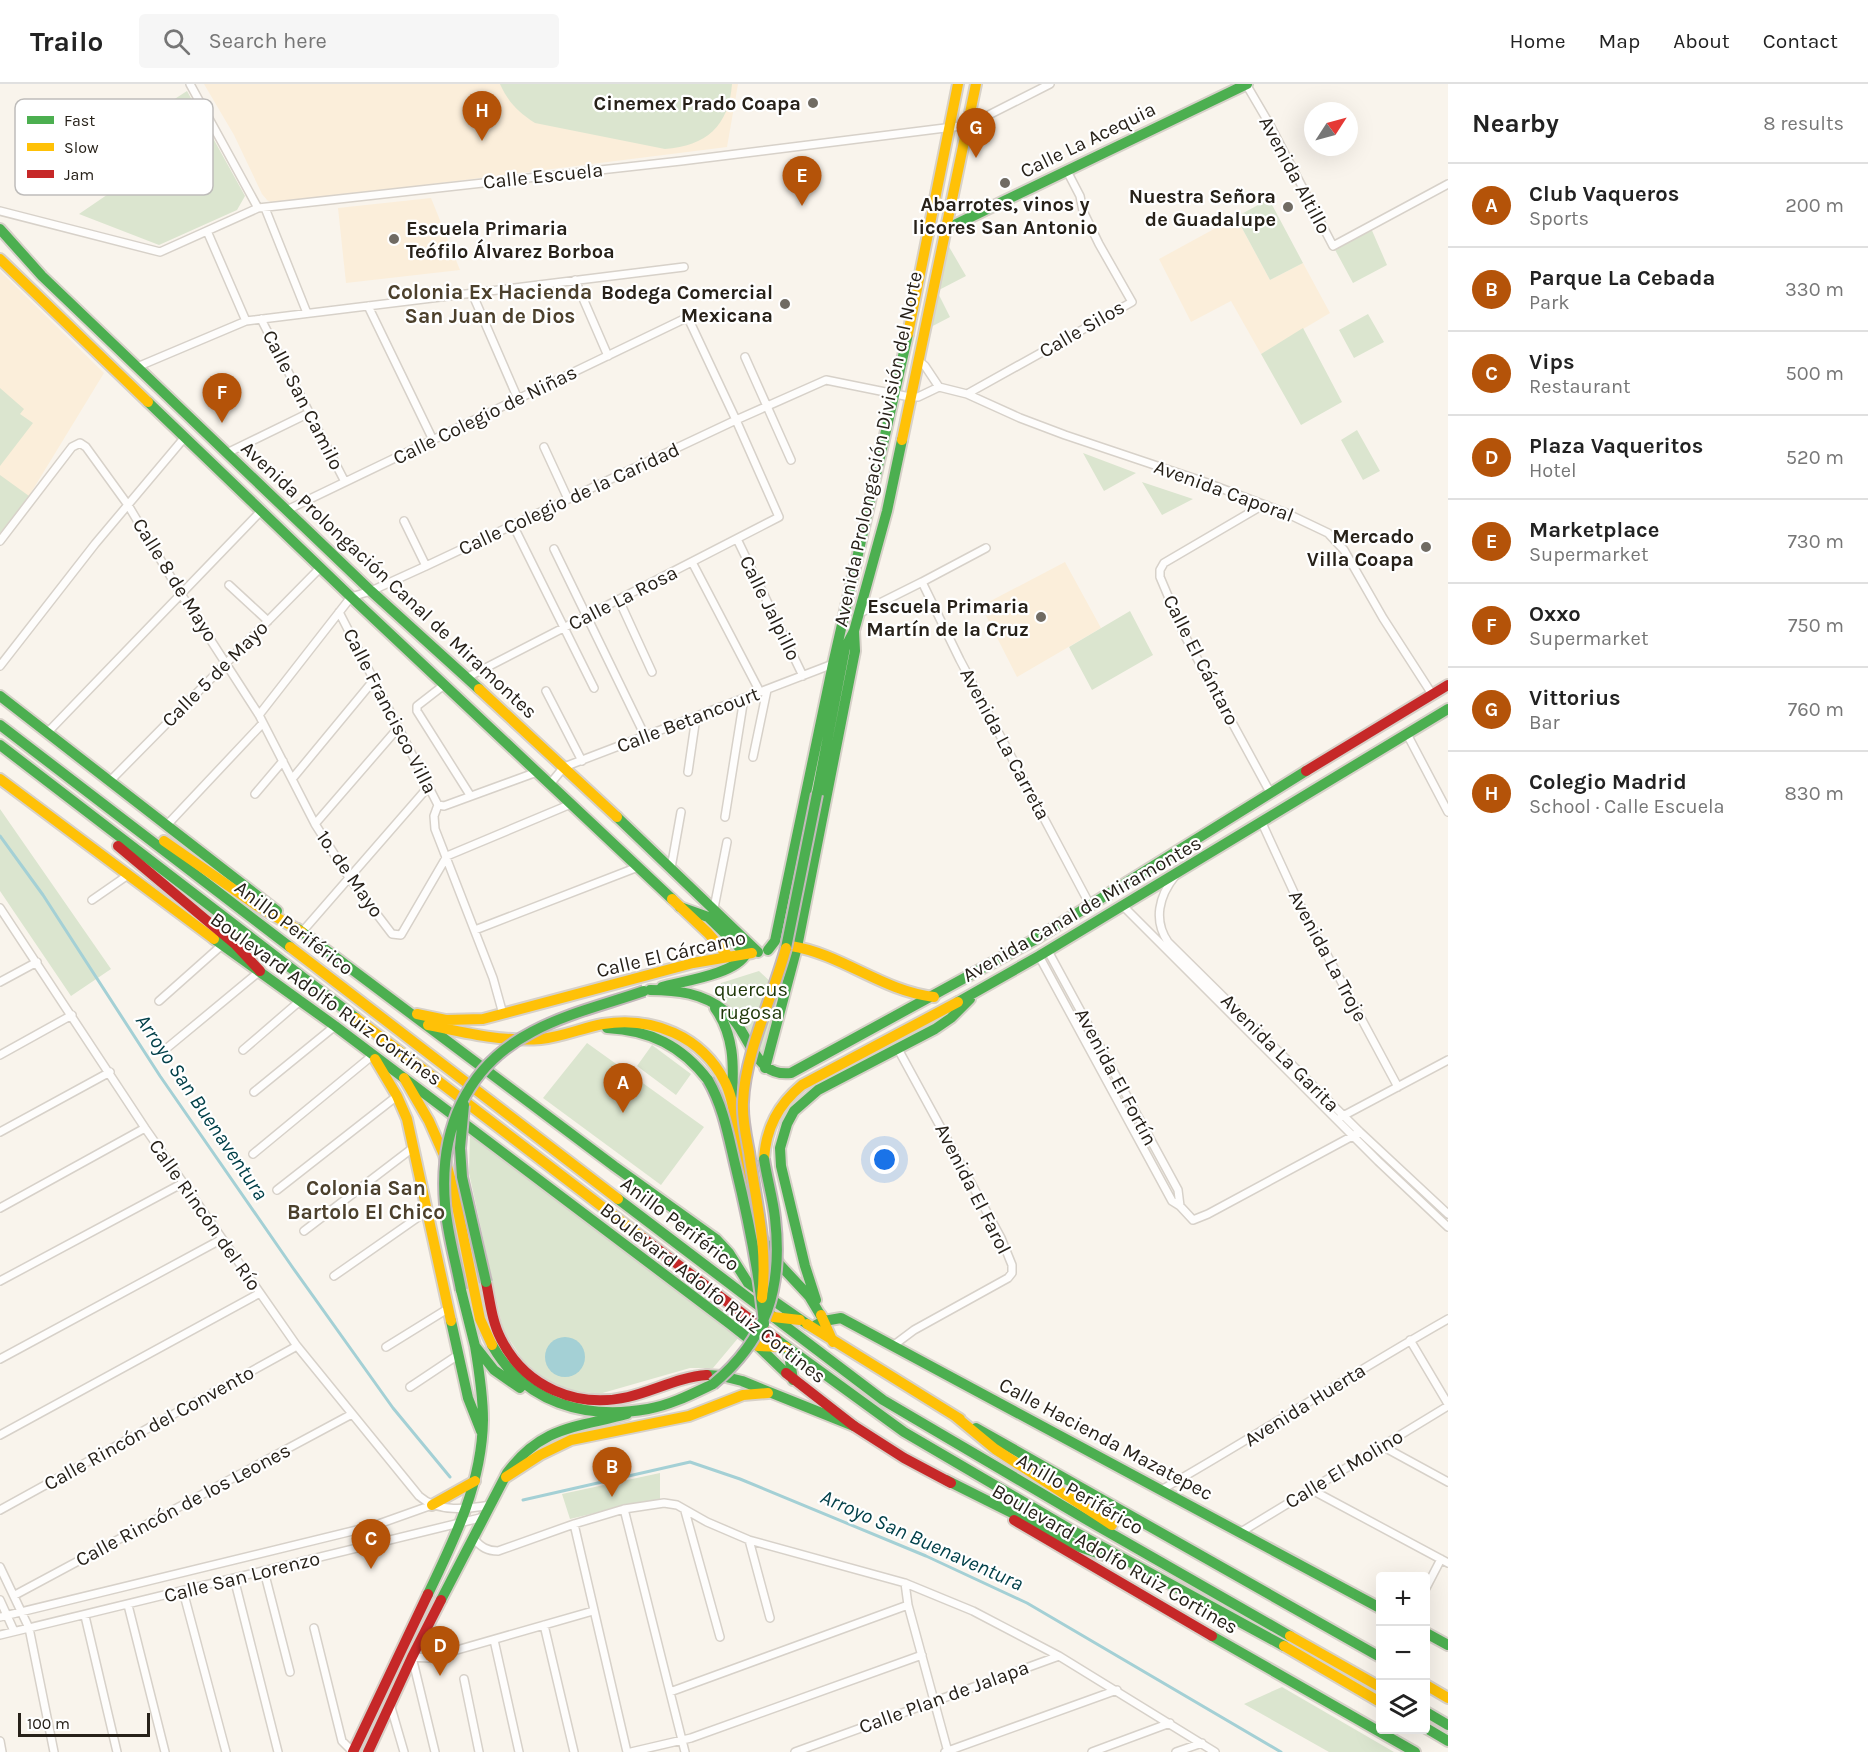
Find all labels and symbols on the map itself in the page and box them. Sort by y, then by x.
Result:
pin: H [462,92,502,141]
place label: Cinemex Prado Coapa [594,92,801,115]
marker: Cinemex Prado Coapa [806,96,820,110]
street label: Calle La Acequia [1017,97,1159,183]
legend [15,99,213,195]
north arrow [1304,102,1358,156]
pin: G [956,109,996,158]
text: Fast [64,111,95,130]
street label: Avenida Altillo [1254,112,1336,238]
text: Slow [64,138,99,157]
pin: E [782,156,822,206]
street label: Calle Escuela [482,158,604,194]
text: Jam [64,165,94,184]
marker: Abarrotes, vinos y licores San Antonio [998,176,1012,190]
place label: Nuestra Señora de Guadalupe [1129,185,1276,231]
place label: Abarrotes, vinos y licores San Antonio [912,193,1098,239]
marker: Nuestra Señora de Guadalupe [1281,200,1295,214]
place label: Escuela Primaria Teófilo Álvarez Borboa [406,217,615,263]
marker: Escuela Primaria Teófilo Álvarez Borboa [387,232,401,246]
street label: Avenida Prolongación División del Norte [829,269,927,629]
district label: Colonia Ex Hacienda San Juan de Dios [388,280,592,328]
place label: Bodega Comercial Mexicana [601,281,773,327]
street label: Calle Silos [1035,295,1129,363]
marker: Bodega Comercial Mexicana [778,297,792,311]
street label: Calle San Camilo [258,326,348,474]
street label: Calle Colegio de Niñas [389,360,581,470]
pin: F [202,374,242,423]
street label: Avenida Prolongación Canal de Miramontes [236,437,542,723]
street label: Calle Colegio de la Caridad [455,438,683,560]
street label: Avenida Caporal [1151,455,1297,527]
street label: Calle 8 de Mayo [128,514,222,646]
place label: Mercado Villa Coapa [1307,525,1414,571]
marker: Mercado Villa Coapa [1419,540,1433,554]
street label: Calle Jalpillo [735,552,805,664]
street label: Calle La Rosa [565,561,681,635]
street label: Calle El Cántaro [1158,591,1244,729]
place label: Escuela Primaria Martín de la Cruz [866,595,1029,641]
marker: Escuela Primaria Martín de la Cruz [1034,610,1048,624]
street label: Calle 5 de Mayo [157,616,273,732]
street label: Calle Francisco Villa [338,624,442,798]
street label: Avenida La Carreta [955,664,1055,824]
street label: Calle Betancourt [613,682,763,758]
street label: 1o. de Mayo [312,826,388,922]
street label: Avenida Canal de Miramontes [959,831,1205,987]
street label: Anillo Periférico [230,876,358,980]
street label: Avenida La Troje [1284,886,1372,1026]
street label: Boulevard Adolfo Ruiz Cortines [206,907,446,1091]
street label: Calle El Cárcamo [594,926,748,982]
park label: quercus rugosa [714,978,788,1024]
street label: Avenida La Garita [1216,989,1344,1117]
street label: Avenida El Fortín [1070,1004,1162,1150]
water label: Arroyo San Buenaventura [131,1009,273,1205]
pin: A [604,1064,642,1113]
street label: Avenida El Farol [930,1120,1016,1258]
street label: Calle Rincón del Río [144,1135,266,1295]
your location [870,1145,899,1174]
street label: Anillo Periférico [616,1172,744,1276]
district label: Colonia San Bartolo El Chico [287,1176,445,1224]
street label: Boulevard Adolfo Ruiz Cortines [596,1198,830,1388]
street label: Avenida Huerta [1240,1359,1370,1451]
street label: Calle Rincón del Convento [40,1361,258,1495]
street label: Calle Hacienda Mazatepec [995,1373,1217,1505]
street label: Calle El Molino [1281,1425,1407,1513]
street label: Calle Rincón de los Leones [72,1439,294,1571]
pin: B [592,1448,632,1497]
street label: Anillo Periférico [1013,1448,1147,1540]
street label: Boulevard Adolfo Ruiz Cortines [988,1479,1242,1639]
water label: Arroyo San Buenaventura [817,1484,1027,1596]
pin: C [352,1520,391,1569]
street label: Calle San Lorenzo [162,1547,322,1607]
pin: D [420,1626,460,1676]
street label: Calle Plan de Jalapa [856,1656,1032,1738]
scale bar [18,1710,150,1738]

